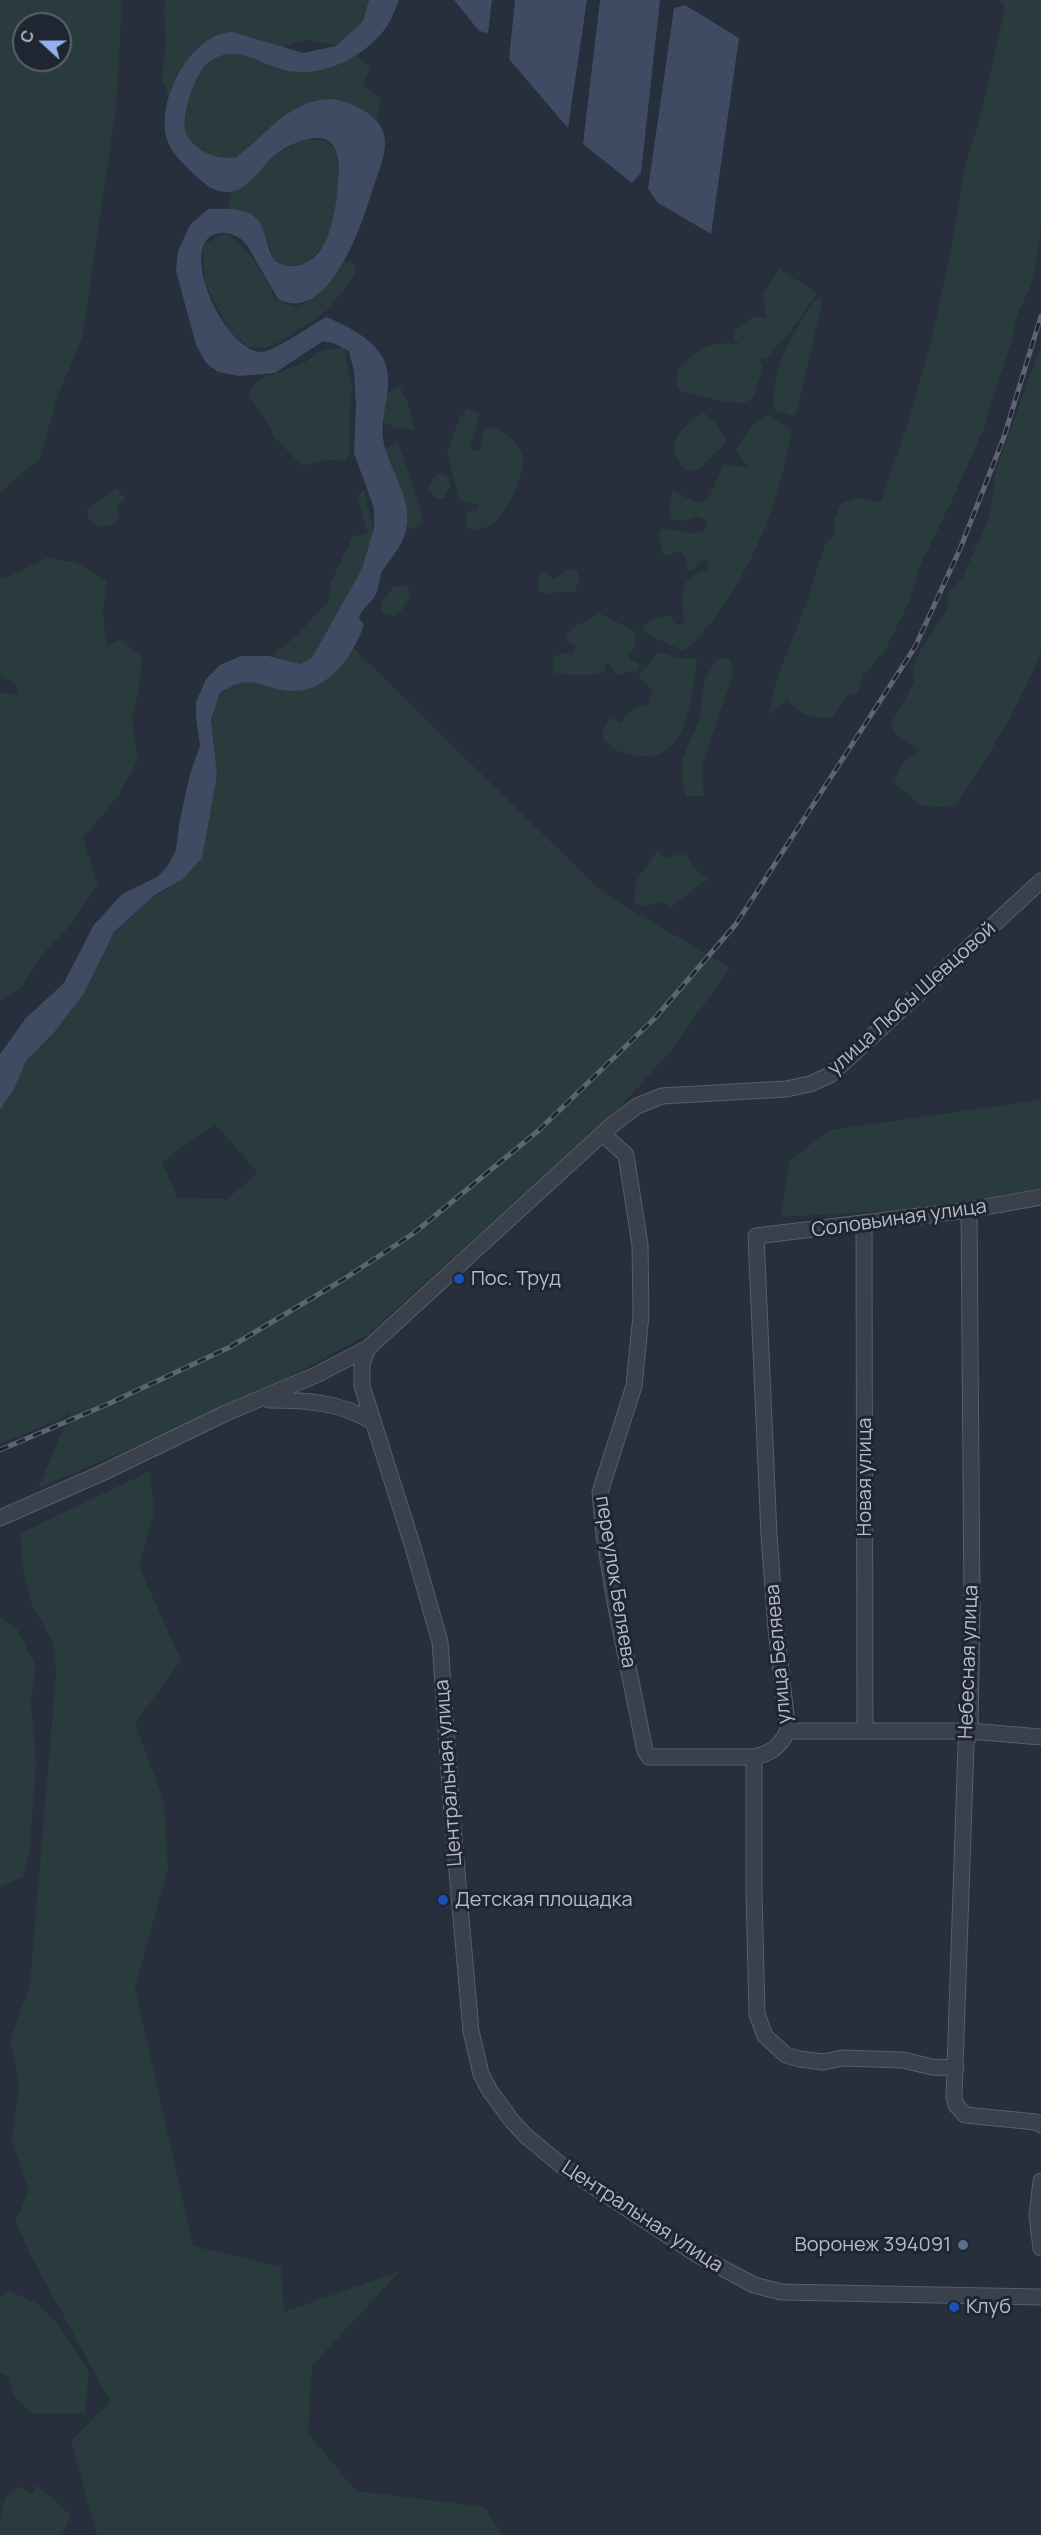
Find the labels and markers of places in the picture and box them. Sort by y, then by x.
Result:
place label: Пос. Труд [471,1267,561,1291]
marker: Пос. Труд [452,1272,466,1286]
place label: Детская площадка [455,1888,633,1912]
marker: Детская площадка [436,1893,450,1907]
place label: Воронеж 394091 [794,2233,951,2257]
marker: Воронеж 394091 [956,2238,970,2252]
place label: Клуб [966,2295,1011,2319]
marker: Клуб [947,2300,961,2314]

